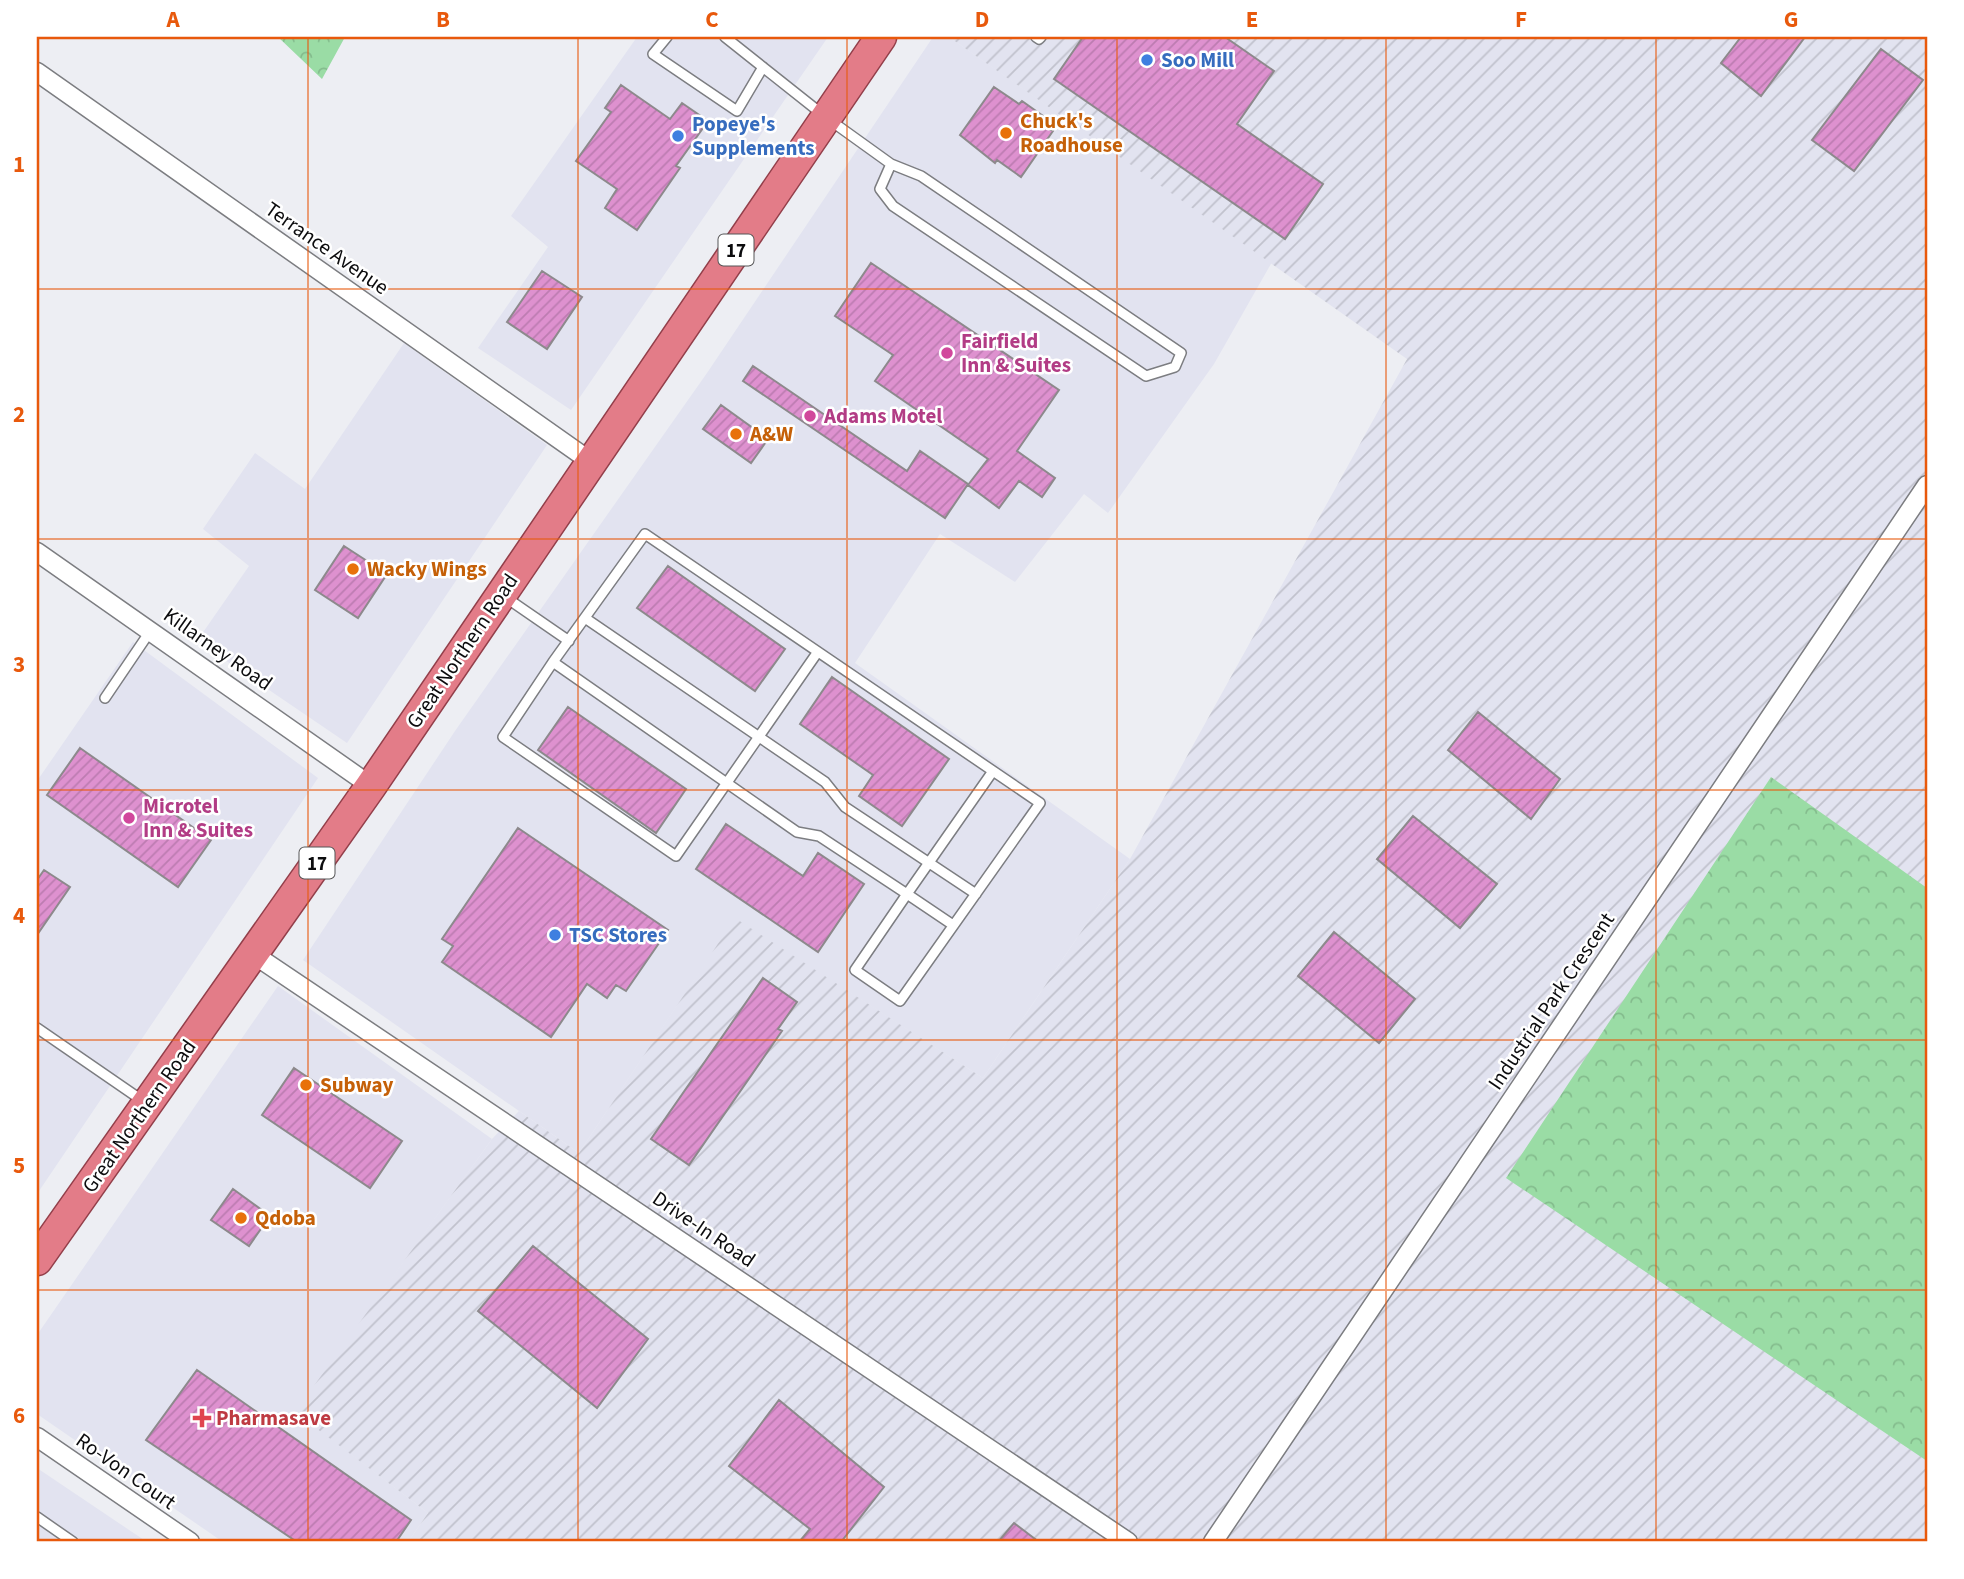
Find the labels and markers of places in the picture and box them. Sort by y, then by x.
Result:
place label: Soo Mill [1161,45,1234,75]
marker: Soo Mill [1139,52,1155,68]
place label: Chuck's Roadhouse [1020,106,1123,160]
place label: Popeye's Supplements [692,109,815,163]
marker: Chuck's Roadhouse [998,125,1014,141]
marker: Popeye's Supplements [670,128,686,144]
place label: Fairfield Inn & Suites [961,326,1071,380]
marker: Fairfield Inn & Suites [939,345,955,361]
place label: Adams Motel [823,401,942,431]
marker: Adams Motel [802,408,818,424]
place label: A&W [749,419,793,449]
marker: A&W [728,426,744,442]
place label: Wacky Wings [367,554,487,584]
marker: Wacky Wings [345,561,361,577]
place label: Microtel Inn & Suites [143,791,253,845]
marker: Microtel Inn & Suites [121,810,137,826]
place label: TSC Stores [569,920,667,950]
marker: TSC Stores [547,927,563,943]
place label: Subway [320,1070,394,1100]
marker: Subway [298,1077,314,1093]
place label: Qdoba [255,1203,316,1233]
marker: Qdoba [233,1210,249,1226]
place label: Pharmasave [216,1403,331,1433]
marker: Pharmasave [194,1410,210,1426]

